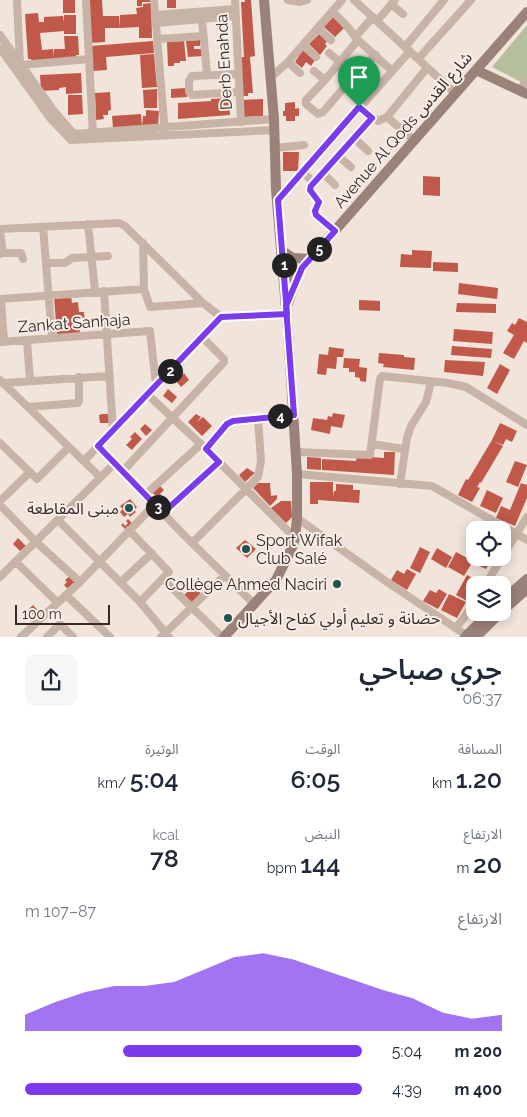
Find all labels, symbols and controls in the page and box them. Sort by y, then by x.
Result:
street label: Derb Enahda [212,14,236,110]
street label: Avenue Al Qods شارع القدس [330,48,478,214]
pin [338,56,380,107]
icon: arrive [345,63,373,91]
pin: 5 [306,236,332,262]
text: 5 [316,241,323,257]
pin: 1 [272,252,296,278]
text: 1 [281,257,288,273]
street label: Zankat Sanhaja [17,310,131,336]
pin: 2 [158,358,182,384]
text: 2 [167,363,174,379]
pin: 4 [268,404,292,428]
text: 4 [277,408,285,424]
pin: 3 [146,494,170,520]
place label: مبنى المقاطعة [27,499,119,518]
text: 3 [155,499,162,515]
marker: مبنى المقاطعة [123,502,135,514]
map controls [466,521,511,621]
button: locate [466,521,511,566]
place label: Sport Wifak Club Salé [256,531,343,568]
marker: Sport Wifak Club Salé [240,543,252,555]
place label: Collège Ahmed Naciri [165,575,327,594]
button: layers [466,576,511,621]
marker: Collège Ahmed Naciri [331,578,343,590]
scale bar [15,602,110,625]
text: 100 m [22,606,62,622]
place label: حضانة و تعليم أولي كفاح الأجيال [238,608,440,631]
marker: حضانة و تعليم أولي كفاح الأجيال [222,612,234,624]
text: جري صباحي [359,653,502,686]
button: share [25,654,77,706]
text: 06:37 [463,689,502,708]
text: الوتيرة [145,741,179,757]
text: الوقت [305,741,340,757]
text: المسافة [458,741,502,757]
text: 5:04 [130,764,179,794]
text: 6:05 [290,764,340,794]
text: 1.20 [456,764,502,794]
text: /km [98,775,130,791]
text: km [432,775,456,791]
text: النبض [305,826,340,842]
text: الارتفاع [464,826,502,842]
text: kcal [153,827,179,843]
text: 78 [150,843,179,873]
text: 144 [300,849,340,879]
text: 20 [473,849,502,879]
text: bpm [267,860,300,876]
text: m [456,860,473,876]
text: 87–107 m [25,902,96,921]
text: الارتفاع [458,909,502,928]
text: 5:04 [392,1042,422,1061]
text: 200 m [455,1042,502,1061]
text: 4:39 [392,1080,422,1099]
text: 400 m [454,1080,502,1099]

